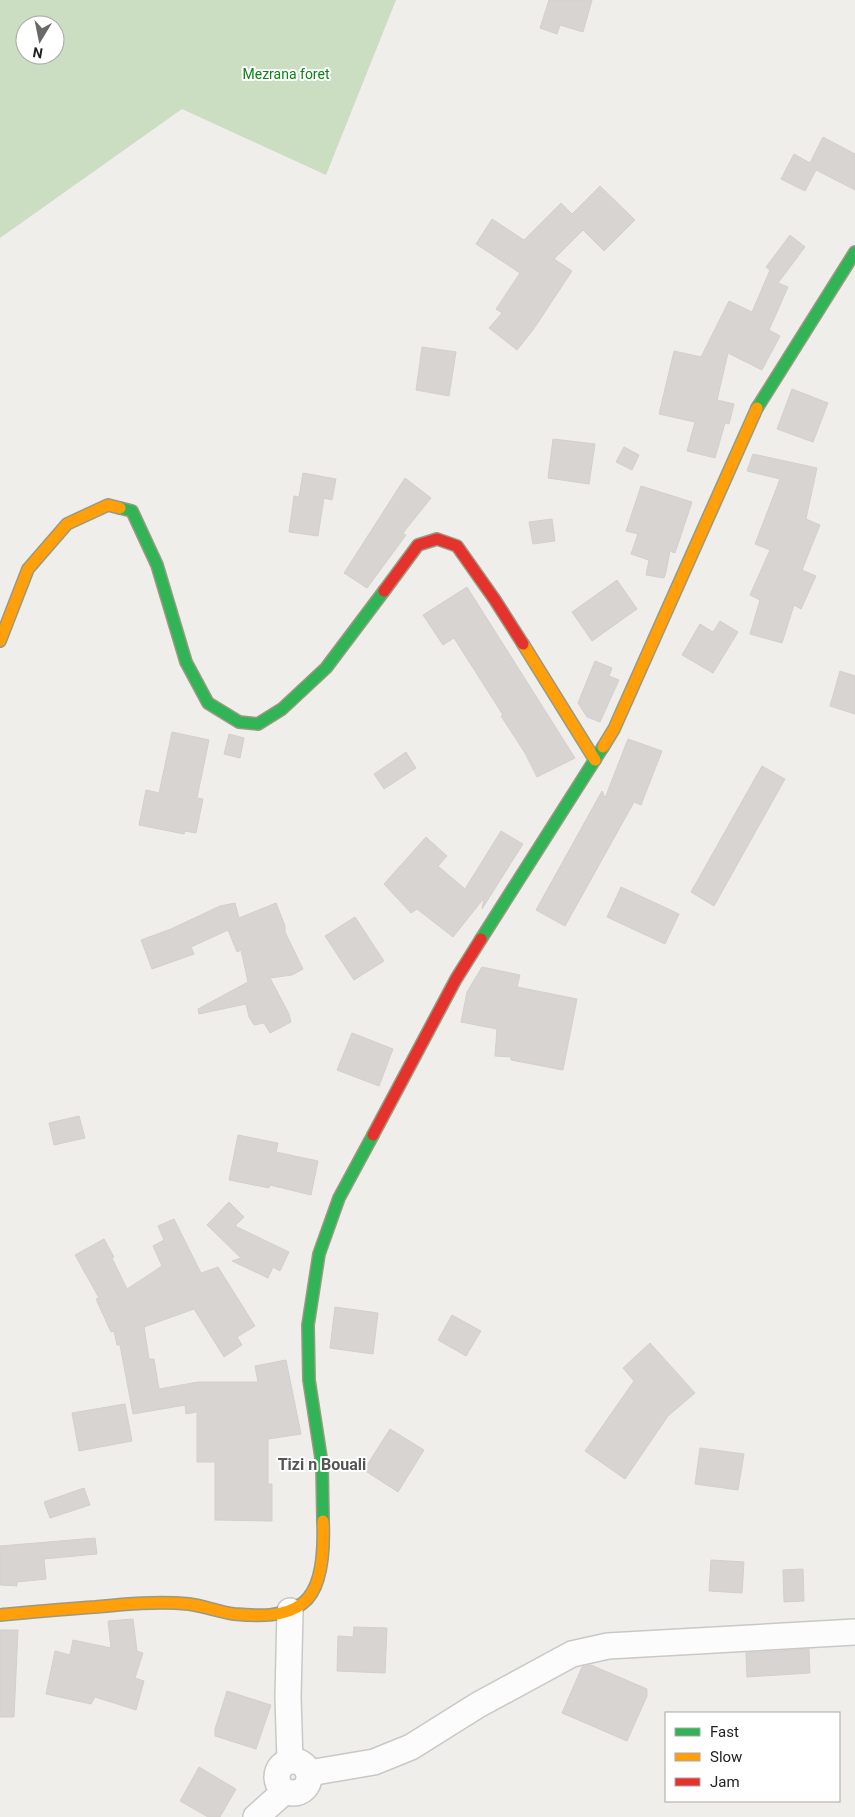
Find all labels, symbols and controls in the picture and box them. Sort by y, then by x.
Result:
north arrow [15,15,65,65]
text: N [31,44,44,62]
park label: Mezrana foret [243,66,330,82]
district label: Tizi n Bouali [278,1455,366,1474]
legend [665,1712,840,1802]
text: Fast [710,1723,739,1741]
text: Slow [710,1748,742,1766]
text: Jam [710,1773,740,1791]

